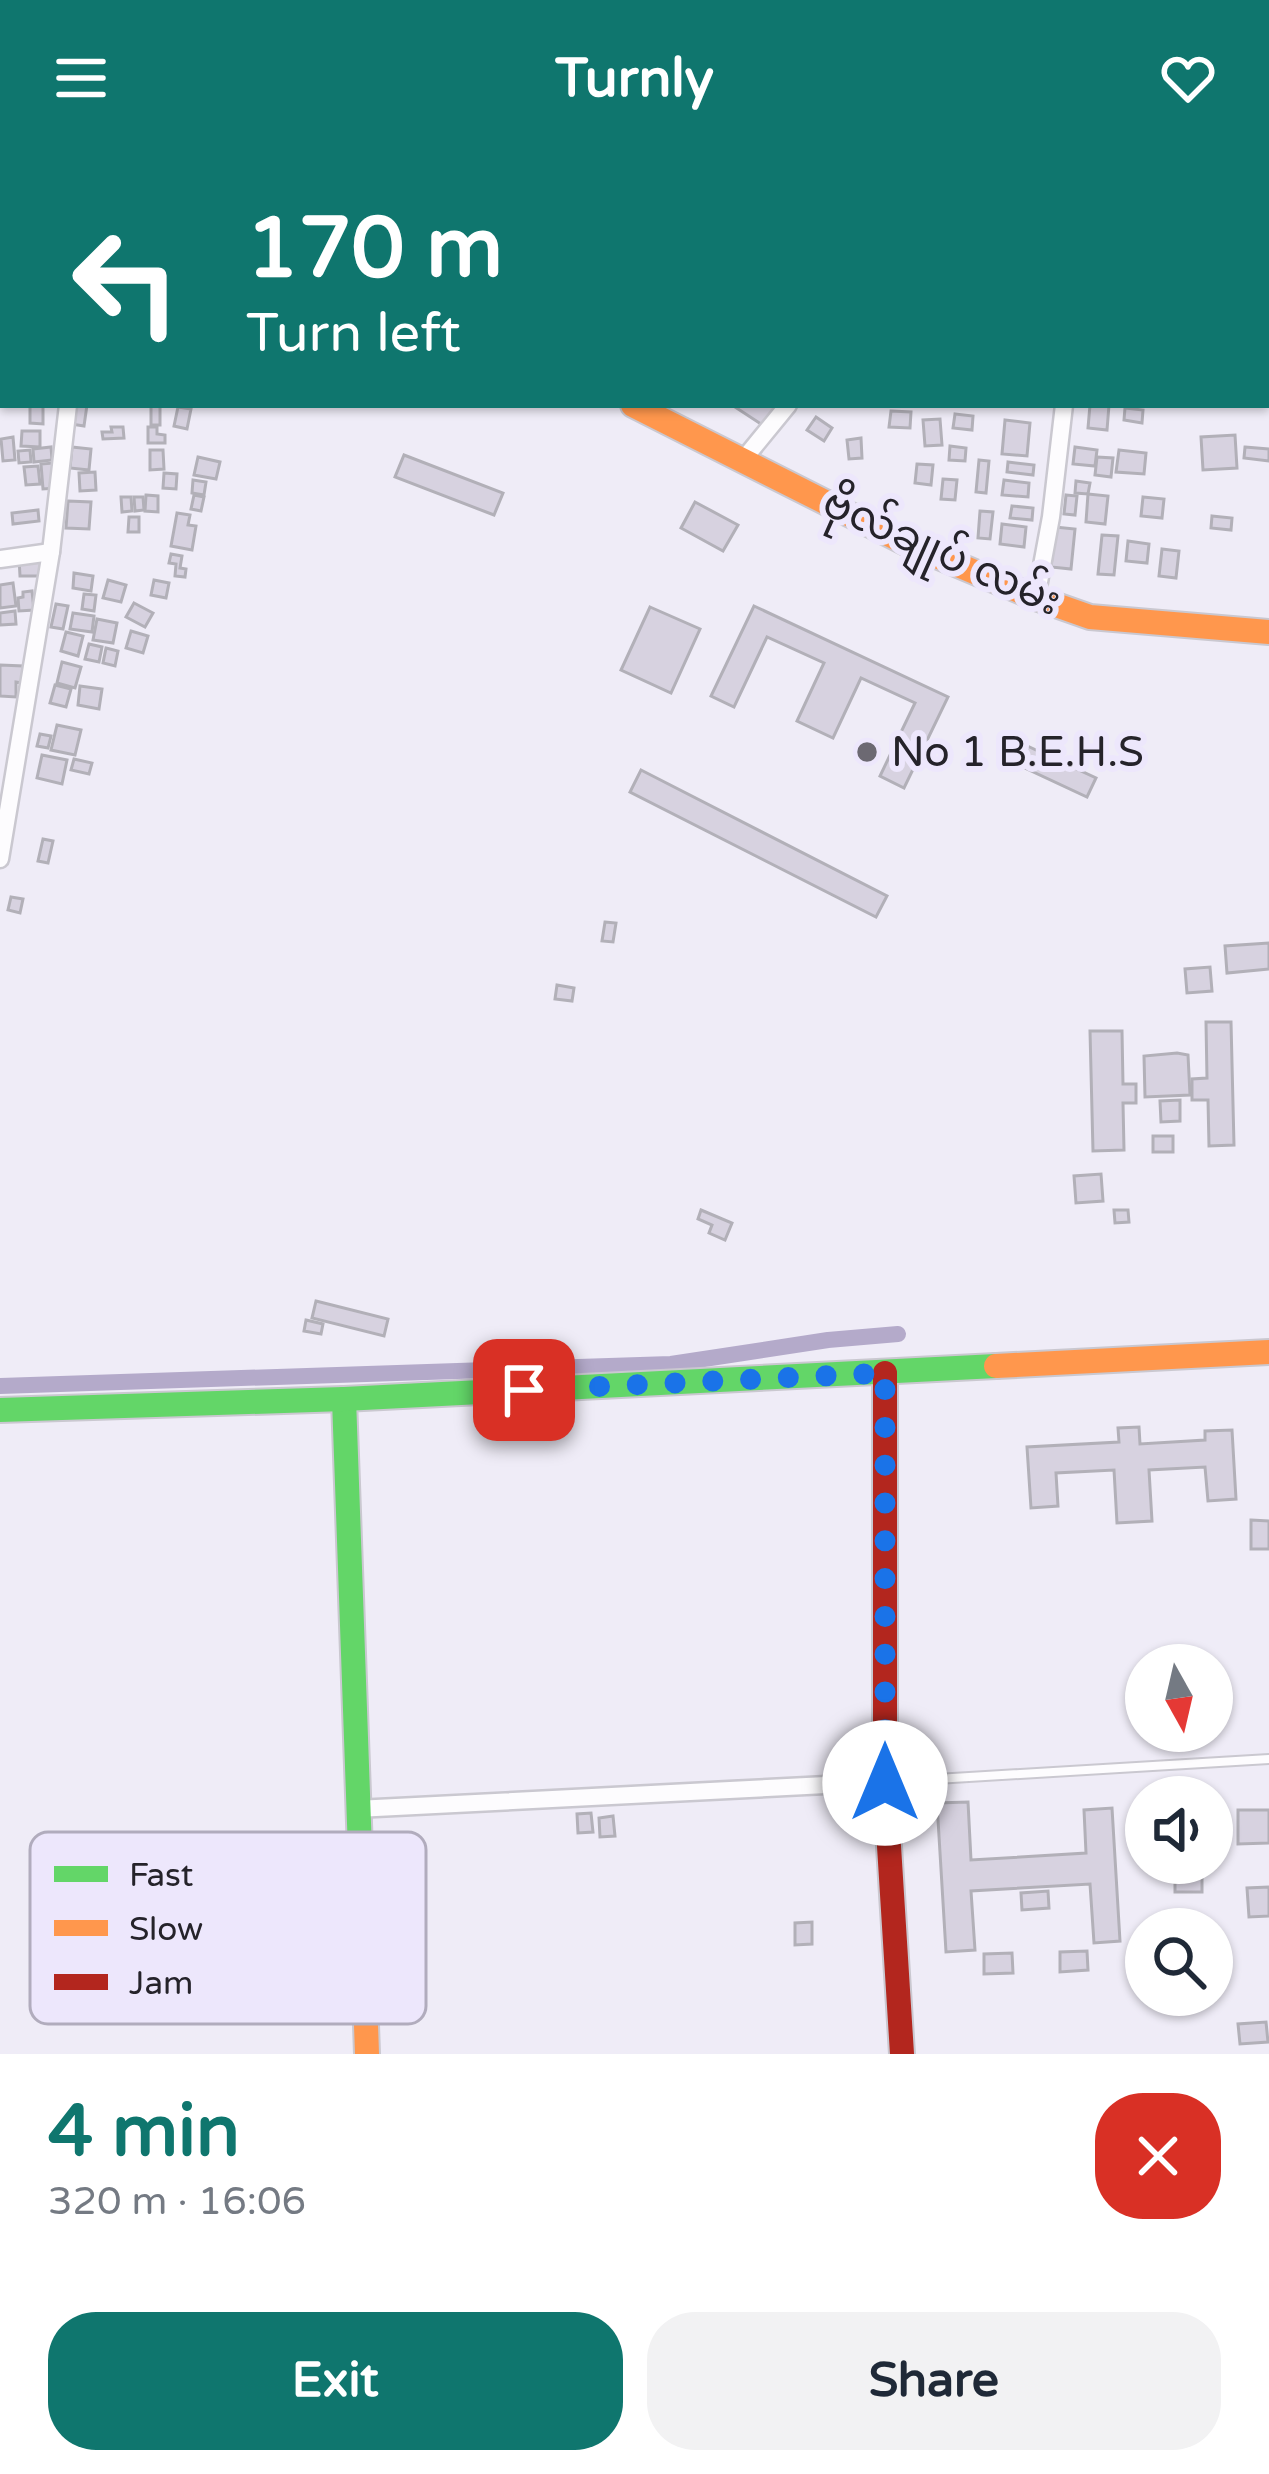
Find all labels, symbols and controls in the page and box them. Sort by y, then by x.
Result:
icon: menu [48,45,114,111]
icon: heart [1155,45,1221,111]
text: Turnly [555,46,714,111]
text: 170 m [246,199,503,300]
icon: left [48,204,204,360]
text: Turn left [246,301,461,366]
street label: ဗိုလ်ချုပ် လမ်း [812,474,1070,635]
place label: No 1 B.E.H.S [891,727,1144,778]
marker: No 1 B.E.H.S [854,739,880,765]
pin [473,1339,575,1441]
icon: arrive [491,1357,557,1423]
north arrow [1125,1644,1233,1752]
map controls [1125,1644,1233,2016]
position arrow [822,1720,948,1846]
button: sound [1125,1776,1233,1884]
legend [30,1832,426,2024]
text: Fast [129,1856,193,1895]
button: search [1125,1908,1233,2016]
text: Slow [129,1910,203,1949]
text: Jam [129,1964,193,2003]
text: 4 min [48,2089,240,2176]
button: close [1095,2093,1221,2219]
text: 320 m · 16:06 [48,2178,306,2225]
button: Exit [48,2312,623,2450]
button: Share [647,2312,1221,2450]

